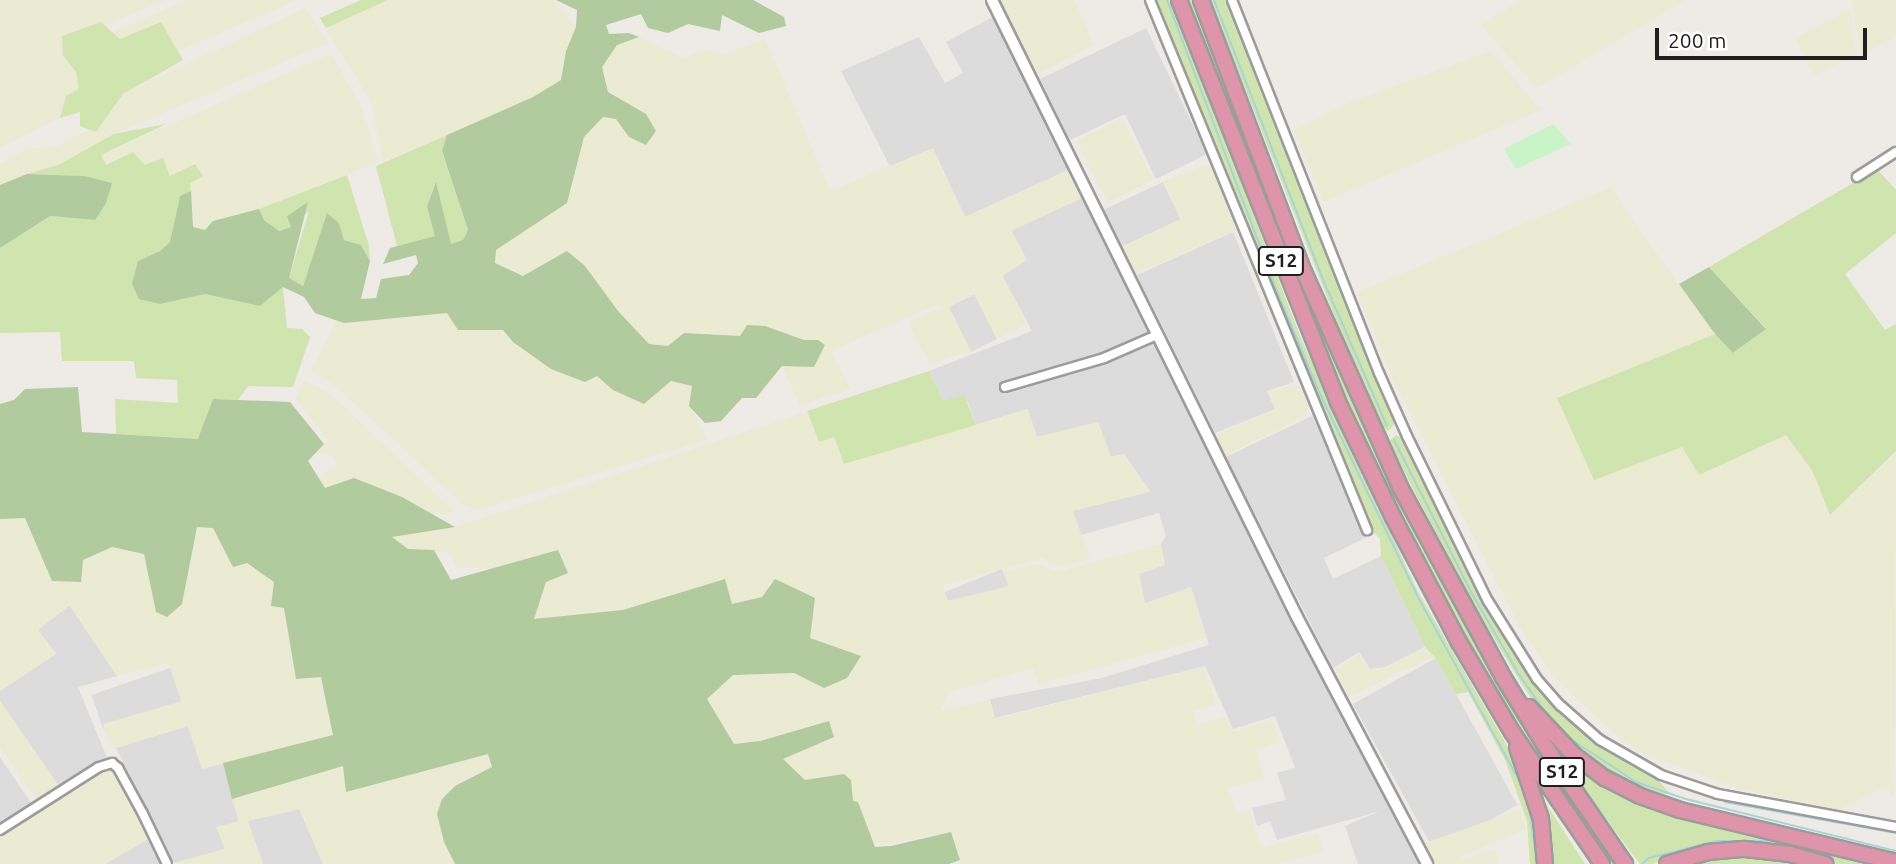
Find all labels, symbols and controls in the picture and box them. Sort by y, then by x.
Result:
scale bar [1658,14,1870,58]
text: 200 m [1668,28,1726,52]
road number: S12 [1256,246,1306,276]
road number: S12 [1538,757,1586,788]

